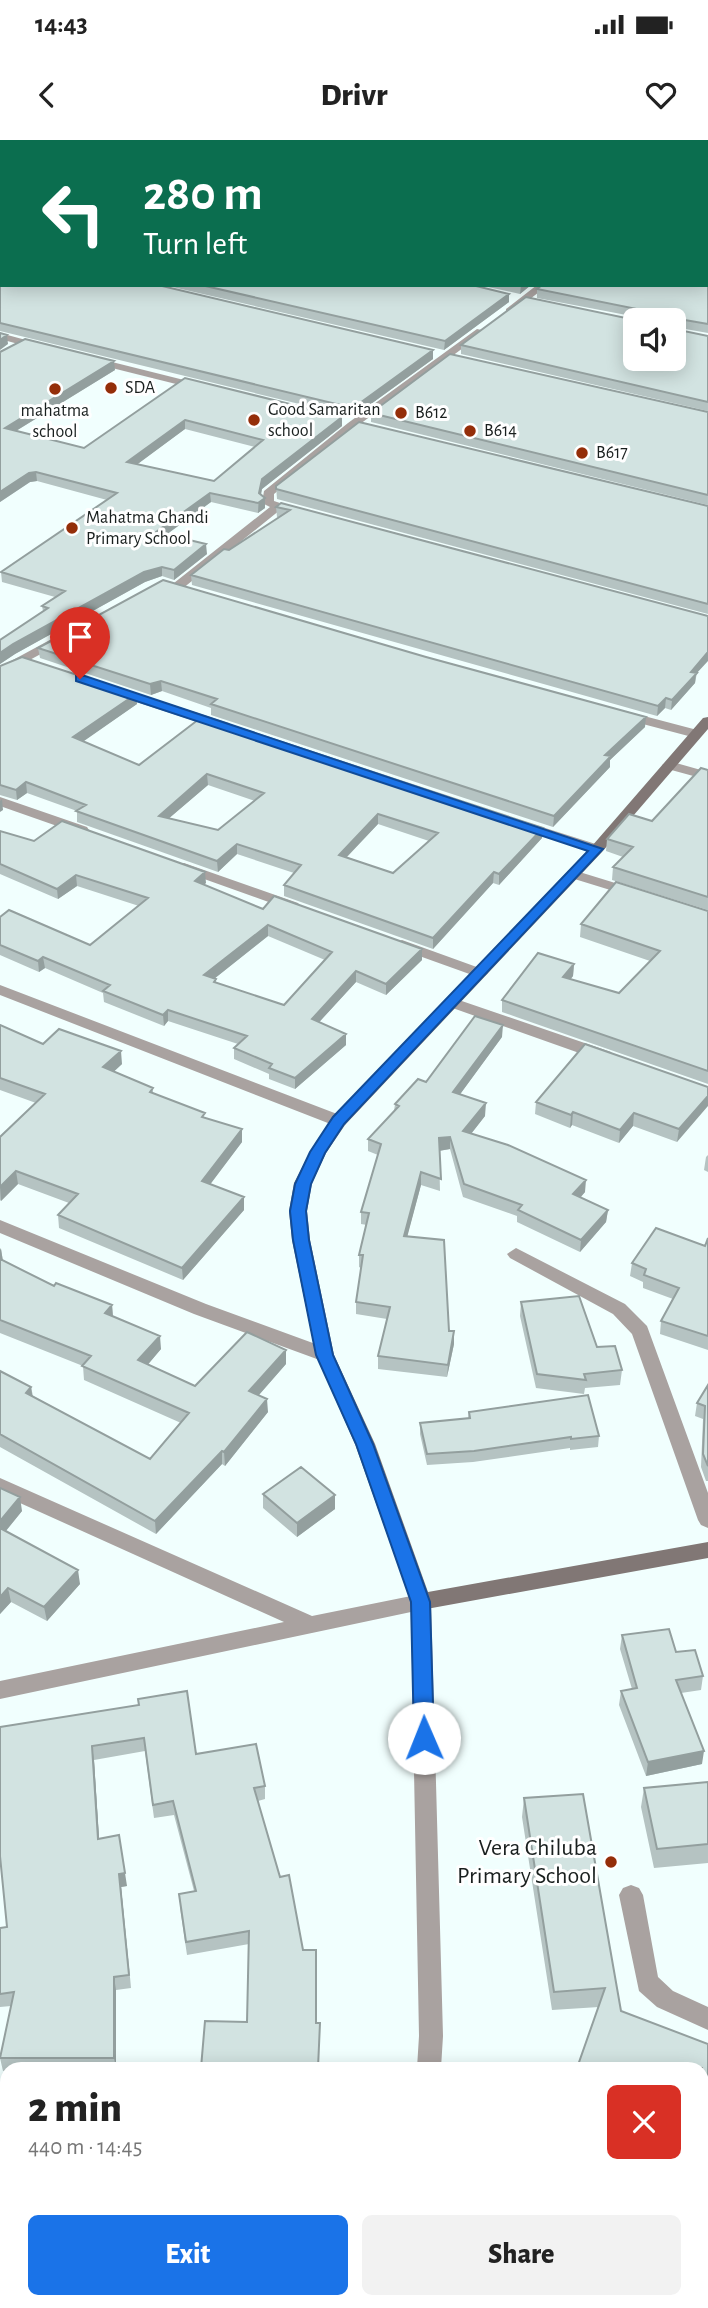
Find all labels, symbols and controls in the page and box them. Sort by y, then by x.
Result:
text: 14:43 [35,11,88,37]
icon: back [28,76,66,114]
icon: heart [642,76,680,114]
text: Drivr [320,79,388,111]
icon: left [28,168,119,259]
text: 280 m [143,170,263,219]
text: Turn left [143,228,247,260]
map controls [623,308,686,371]
button: sound [623,308,686,371]
place label: SDA [125,379,156,397]
marker: SDA [103,380,119,396]
marker: mahatma school [47,381,63,397]
place label: Good Samaritan school [268,401,381,440]
place label: mahatma school [21,402,89,441]
place label: B612 [415,404,448,422]
marker: B612 [393,405,409,421]
marker: Good Samaritan school [246,412,262,428]
place label: B614 [484,422,517,440]
marker: B614 [462,423,478,439]
place label: B617 [596,444,628,462]
marker: B617 [574,445,590,461]
place label: Mahatma Ghandi Primary School [86,509,209,548]
marker: Mahatma Ghandi Primary School [64,520,80,536]
pin [50,607,110,679]
icon: arrive [61,618,99,656]
position arrow [387,1701,461,1775]
place label: Vera Chiluba Primary School [457,1836,597,1888]
marker: Vera Chiluba Primary School [603,1854,619,1870]
button: close [607,2085,681,2159]
text: 2 min [28,2087,122,2129]
text: 440 m · 14:45 [28,2136,142,2159]
button: Exit [28,2215,348,2295]
button: Share [362,2215,681,2295]

